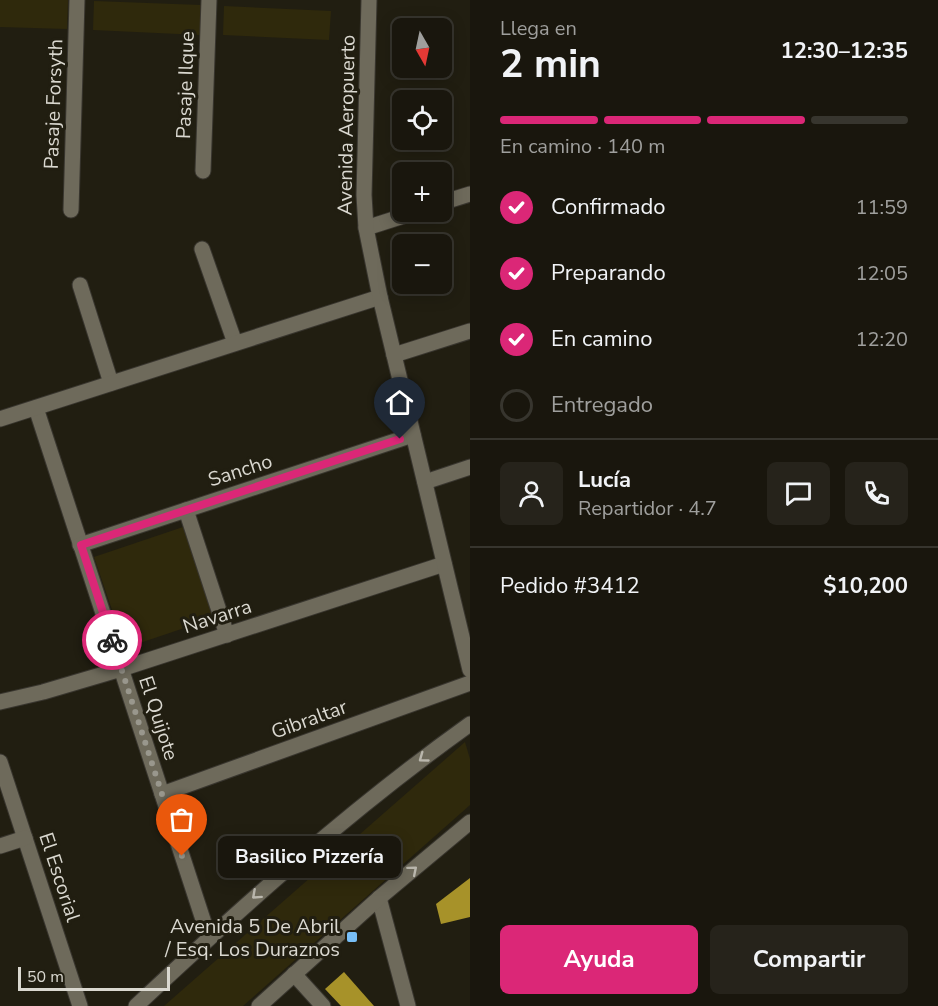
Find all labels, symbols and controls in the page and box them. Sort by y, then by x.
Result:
text: Llega en [500,15,577,42]
north arrow [392,18,452,78]
map controls [392,18,452,294]
street label: Pasaje Ilque [170,31,201,139]
street label: Avenida Aeropuerto [331,34,362,216]
text: 12:30–12:35 [780,36,908,66]
street label: Pasaje Forsyth [38,38,69,170]
text: 2 min [500,38,601,91]
button: locate [392,90,452,150]
text: En camino · 140 m [500,133,665,160]
button: + [392,162,452,222]
icon: check [500,191,533,224]
text: Confirmado [551,192,666,222]
text: 11:59 [855,194,908,221]
button: − [392,234,452,294]
icon: check [500,257,533,290]
text: Preparando [551,258,666,288]
text: 12:05 [855,260,908,287]
icon: check [500,323,533,356]
text: En camino [551,324,652,354]
text: 12:20 [855,326,908,353]
pin [374,377,425,439]
icon: home [383,386,416,419]
text: Entregado [551,390,653,420]
street label: Sancho [205,447,276,494]
button: person [500,462,563,525]
button: chat [767,462,830,525]
button: phone [845,462,908,525]
text: Lucía [578,465,631,495]
text: Repartidor · 4.7 [578,495,717,522]
text: Pedido #3412 [500,571,640,601]
text: $10,200 [823,571,908,601]
street label: Navarra [179,593,255,640]
courier [82,610,142,670]
icon: bike [96,624,129,657]
street label: El Quijote [132,673,185,764]
street label: Gibraltar [267,693,351,746]
one-way arrow [418,751,429,762]
pin [156,794,207,856]
icon: bag [165,803,198,836]
street label: El Escorial [32,829,87,925]
callout: Basilico Pizzería [218,835,401,877]
text: Basilico Pizzería [235,843,384,870]
one-way arrow [406,866,417,877]
one-way arrow [252,888,263,899]
place label: Avenida 5 De Abril / Esq. Los Duraznos [164,913,340,963]
button: Ayuda [500,925,698,994]
button: Compartir [710,925,908,994]
marker: Avenida 5 De Abril / Esq. Los Duraznos [345,930,359,944]
scale bar [18,964,170,992]
text: 50 m [27,966,64,988]

